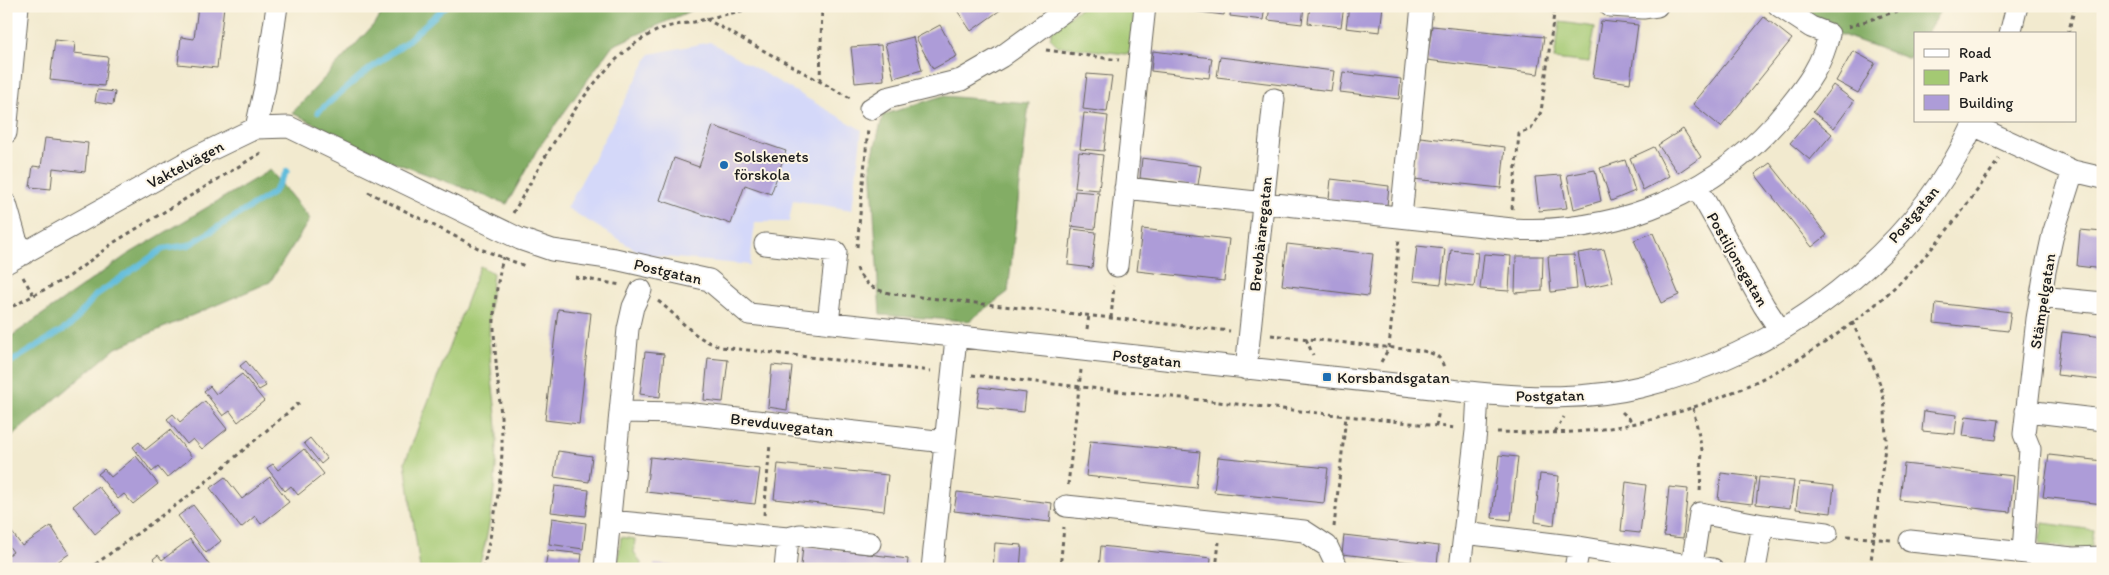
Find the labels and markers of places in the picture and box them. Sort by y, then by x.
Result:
place label: Solskenets förskola [734,147,809,184]
marker: Solskenets förskola [718,159,730,171]
place label: Korsbandsgatan [1337,368,1450,387]
marker: Korsbandsgatan [1321,371,1333,383]

